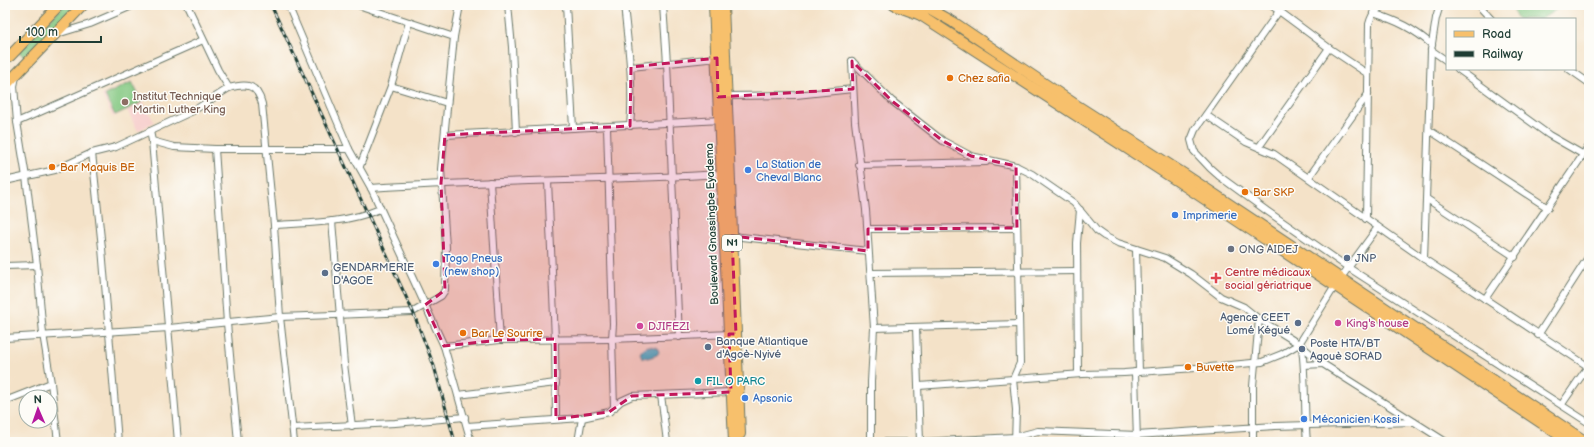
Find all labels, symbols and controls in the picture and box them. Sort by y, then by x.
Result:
scale bar [20,18,101,44]
legend [1446,18,1576,70]
text: 100 m [26,25,58,40]
text: Road [1482,27,1511,42]
text: Railway [1482,47,1524,62]
place label: Chez safia [958,72,1010,85]
marker: Chez safia [945,73,955,83]
place label: Institut Technique Martin Luther King [133,90,226,116]
marker: Institut Technique Martin Luther King [120,97,130,107]
street label: Boulevard Gnassingbe Eyadema [703,143,721,305]
place label: La Station de Cheval Blanc [756,158,822,184]
place label: Bar Maquis BE [60,161,135,174]
marker: Bar Maquis BE [47,162,57,172]
marker: La Station de Cheval Blanc [743,165,753,175]
place label: Bar SKP [1253,186,1294,199]
marker: Bar SKP [1240,187,1250,197]
place label: Imprimerie [1183,209,1238,222]
marker: Imprimerie [1170,210,1180,220]
road number: N1 [722,235,742,251]
place label: ONG AIDEJ [1239,243,1298,256]
marker: ONG AIDEJ [1226,244,1236,254]
place label: Togo Pneus (new shop) [444,252,503,278]
place label: JNP [1355,252,1376,265]
marker: JNP [1342,253,1352,263]
marker: Togo Pneus (new shop) [431,259,441,269]
place label: GENDARMERIE D'AGOE [333,261,414,287]
place label: Centre médicaux social gériatrique [1225,266,1312,292]
marker: GENDARMERIE D'AGOE [320,268,330,278]
marker: Centre médicaux social gériatrique [1210,272,1222,284]
place label: Agence CEET Lomé Kégué [1220,311,1290,337]
place label: King's house [1346,317,1409,330]
marker: Agence CEET Lomé Kégué [1293,318,1303,328]
marker: King's house [1333,318,1343,328]
place label: DJIFEZI [648,320,690,333]
marker: DJIFEZI [635,321,645,331]
place label: Bar Le Sourire [471,327,543,340]
marker: Bar Le Sourire [458,328,468,338]
place label: Banque Atlantique d'Agoè-Nyivé [716,335,808,361]
place label: Poste HTA/BT Agouè SORAD [1310,337,1382,363]
marker: Banque Atlantique d'Agoè-Nyivé [703,342,713,352]
marker: Poste HTA/BT Agouè SORAD [1297,344,1307,354]
place label: Buvette [1196,361,1235,374]
marker: Buvette [1183,362,1193,372]
place label: FIL O PARC [706,375,765,388]
marker: FIL O PARC [693,376,703,386]
north arrow [18,389,58,429]
place label: Apsonic [753,392,793,405]
text: N [33,393,42,406]
marker: Apsonic [740,393,750,403]
place label: Mécanicien Kossi [1312,413,1400,426]
marker: Mécanicien Kossi [1299,414,1309,424]

